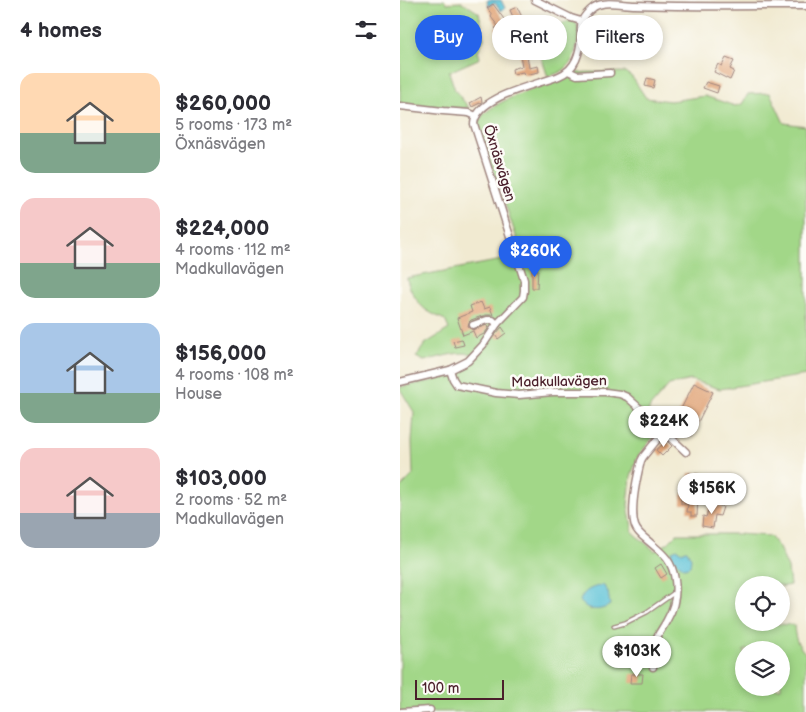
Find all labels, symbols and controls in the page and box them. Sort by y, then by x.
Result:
chip: Buy [415,15,482,60]
chip: Rent [492,15,567,60]
chip: Filters [577,15,663,60]
icon: filters [352,16,380,44]
text: 4 homes [20,18,102,43]
text: $260,000 [175,91,271,116]
icon: home [60,93,120,153]
text: 5 rooms · 173 m² [175,116,292,135]
street label: Öxnäsvägen [480,122,520,204]
text: Öxnäsvägen [175,135,266,154]
text: $224,000 [175,216,269,241]
icon: home [60,218,120,278]
pin: $260K [500,236,570,278]
text: 4 rooms · 112 m² [175,241,291,260]
text: $260K [510,242,560,261]
text: Madkullavägen [175,260,284,279]
text: $156,000 [175,341,266,366]
icon: home [60,343,120,403]
text: 4 rooms · 108 m² [175,366,294,385]
street label: Madkullavägen [511,372,607,391]
text: House [175,385,222,404]
pin: $224K [629,406,699,448]
text: $224K [639,412,689,431]
text: $103,000 [175,466,267,491]
icon: home [60,468,120,528]
pin: $156K [677,472,747,515]
text: $156K [688,479,736,498]
text: 2 rooms · 52 m² [175,491,287,510]
text: Madkullavägen [175,510,284,529]
map controls [735,576,790,696]
button: locate [735,576,790,631]
pin: $103K [602,636,672,678]
button: layers [735,641,790,696]
text: $103K [613,642,661,661]
scale bar [415,677,504,700]
text: 100 m [422,680,459,697]

